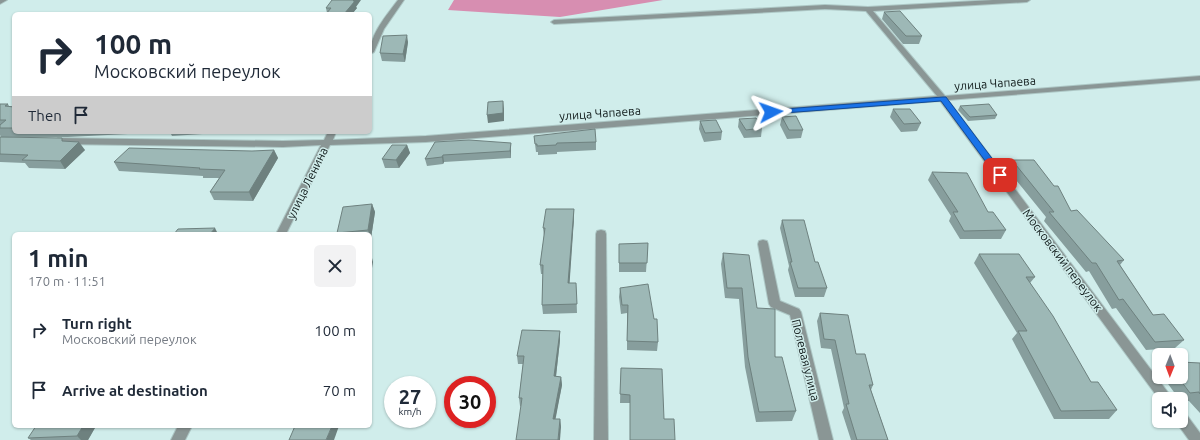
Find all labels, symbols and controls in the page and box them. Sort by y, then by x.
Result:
icon: right [28,28,80,80]
text: 100 m [94,28,172,59]
text: Московский переулок [94,61,280,81]
street label: улица Чапаева [954,74,1036,92]
position arrow [750,91,792,133]
icon: arrive [70,104,92,126]
street label: улица Чапаева [559,104,641,122]
text: Then [28,107,62,124]
street label: улица Ленина [284,145,330,221]
pin [983,158,1017,192]
icon: arrive [989,164,1011,186]
street label: Московский переулок [1020,206,1106,314]
text: 1 min [28,245,89,272]
button: close [314,245,356,287]
text: 170 m · 11:51 [28,274,106,288]
text: Turn right [62,315,132,332]
street label: Полевая улица [790,318,822,402]
icon: right [28,319,50,341]
text: 100 m [314,322,356,339]
text: Московский переулок [62,332,197,346]
north arrow [1152,348,1188,384]
map controls [1152,348,1188,428]
speed limit sign: 30 [444,376,496,428]
icon: arrive [28,379,50,401]
text: Arrive at destination [62,382,208,399]
text: 70 m [323,382,356,399]
text: 27 [399,385,421,408]
button: sound [1152,392,1188,428]
text: km/h [398,406,422,417]

